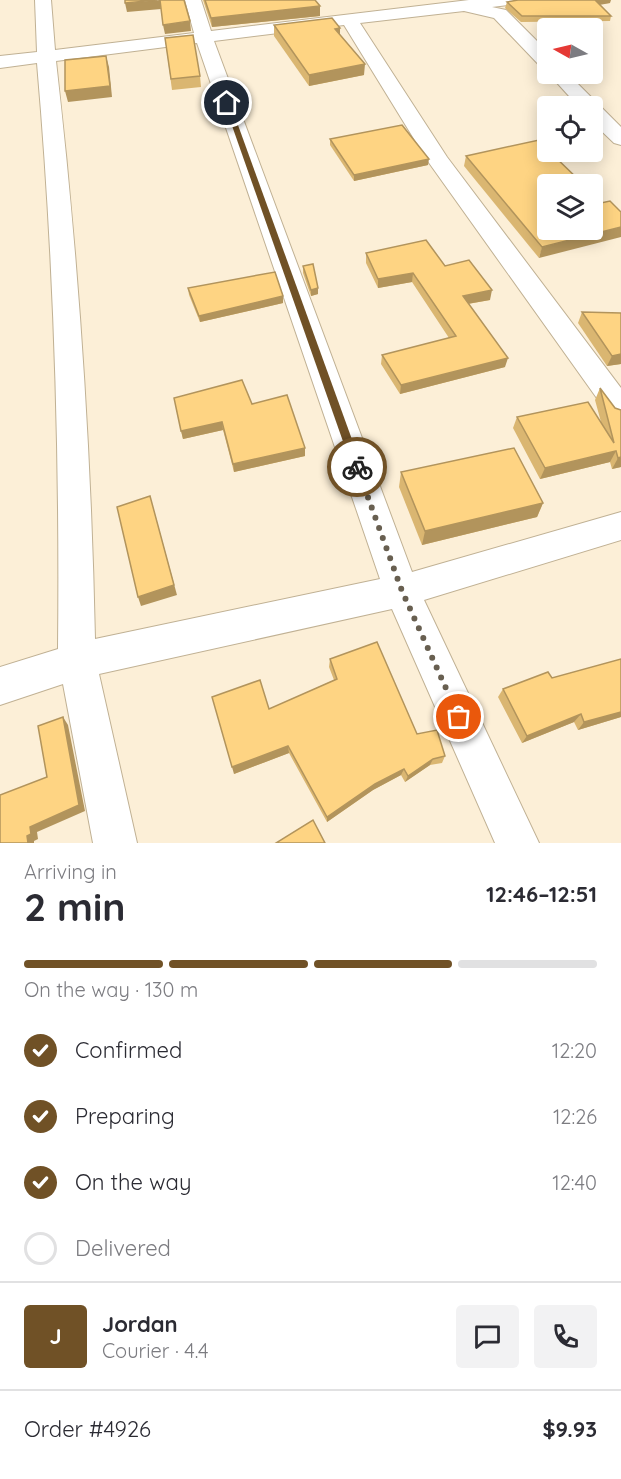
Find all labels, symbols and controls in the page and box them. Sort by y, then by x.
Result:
north arrow [537,18,603,84]
map controls [537,18,603,240]
pin [201,77,252,128]
icon: home [210,86,243,119]
button: locate [537,96,603,162]
button: layers [537,174,603,240]
courier [327,437,387,497]
icon: bike [341,451,374,484]
pin [433,691,484,742]
icon: bag [442,700,475,733]
text: Arriving in [24,859,117,884]
text: 12:46–12:51 [486,880,597,908]
text: 2 min [24,882,126,931]
text: On the way · 130 m [24,977,198,1002]
icon: check [24,1034,57,1067]
text: Confirmed [75,1036,182,1064]
text: 12:20 [552,1038,597,1063]
icon: check [24,1100,57,1133]
text: Preparing [75,1102,175,1130]
text: 12:26 [553,1104,597,1129]
icon: check [24,1166,57,1199]
text: On the way [75,1168,191,1196]
text: 12:40 [552,1170,597,1195]
text: Delivered [75,1234,171,1262]
button: chat [456,1305,519,1368]
button: phone [534,1305,597,1368]
text: Jordan [102,1310,178,1338]
text: J [49,1322,62,1350]
text: Courier · 4.4 [102,1338,208,1363]
text: Order #4926 [24,1415,151,1443]
text: $9.93 [542,1415,597,1443]

